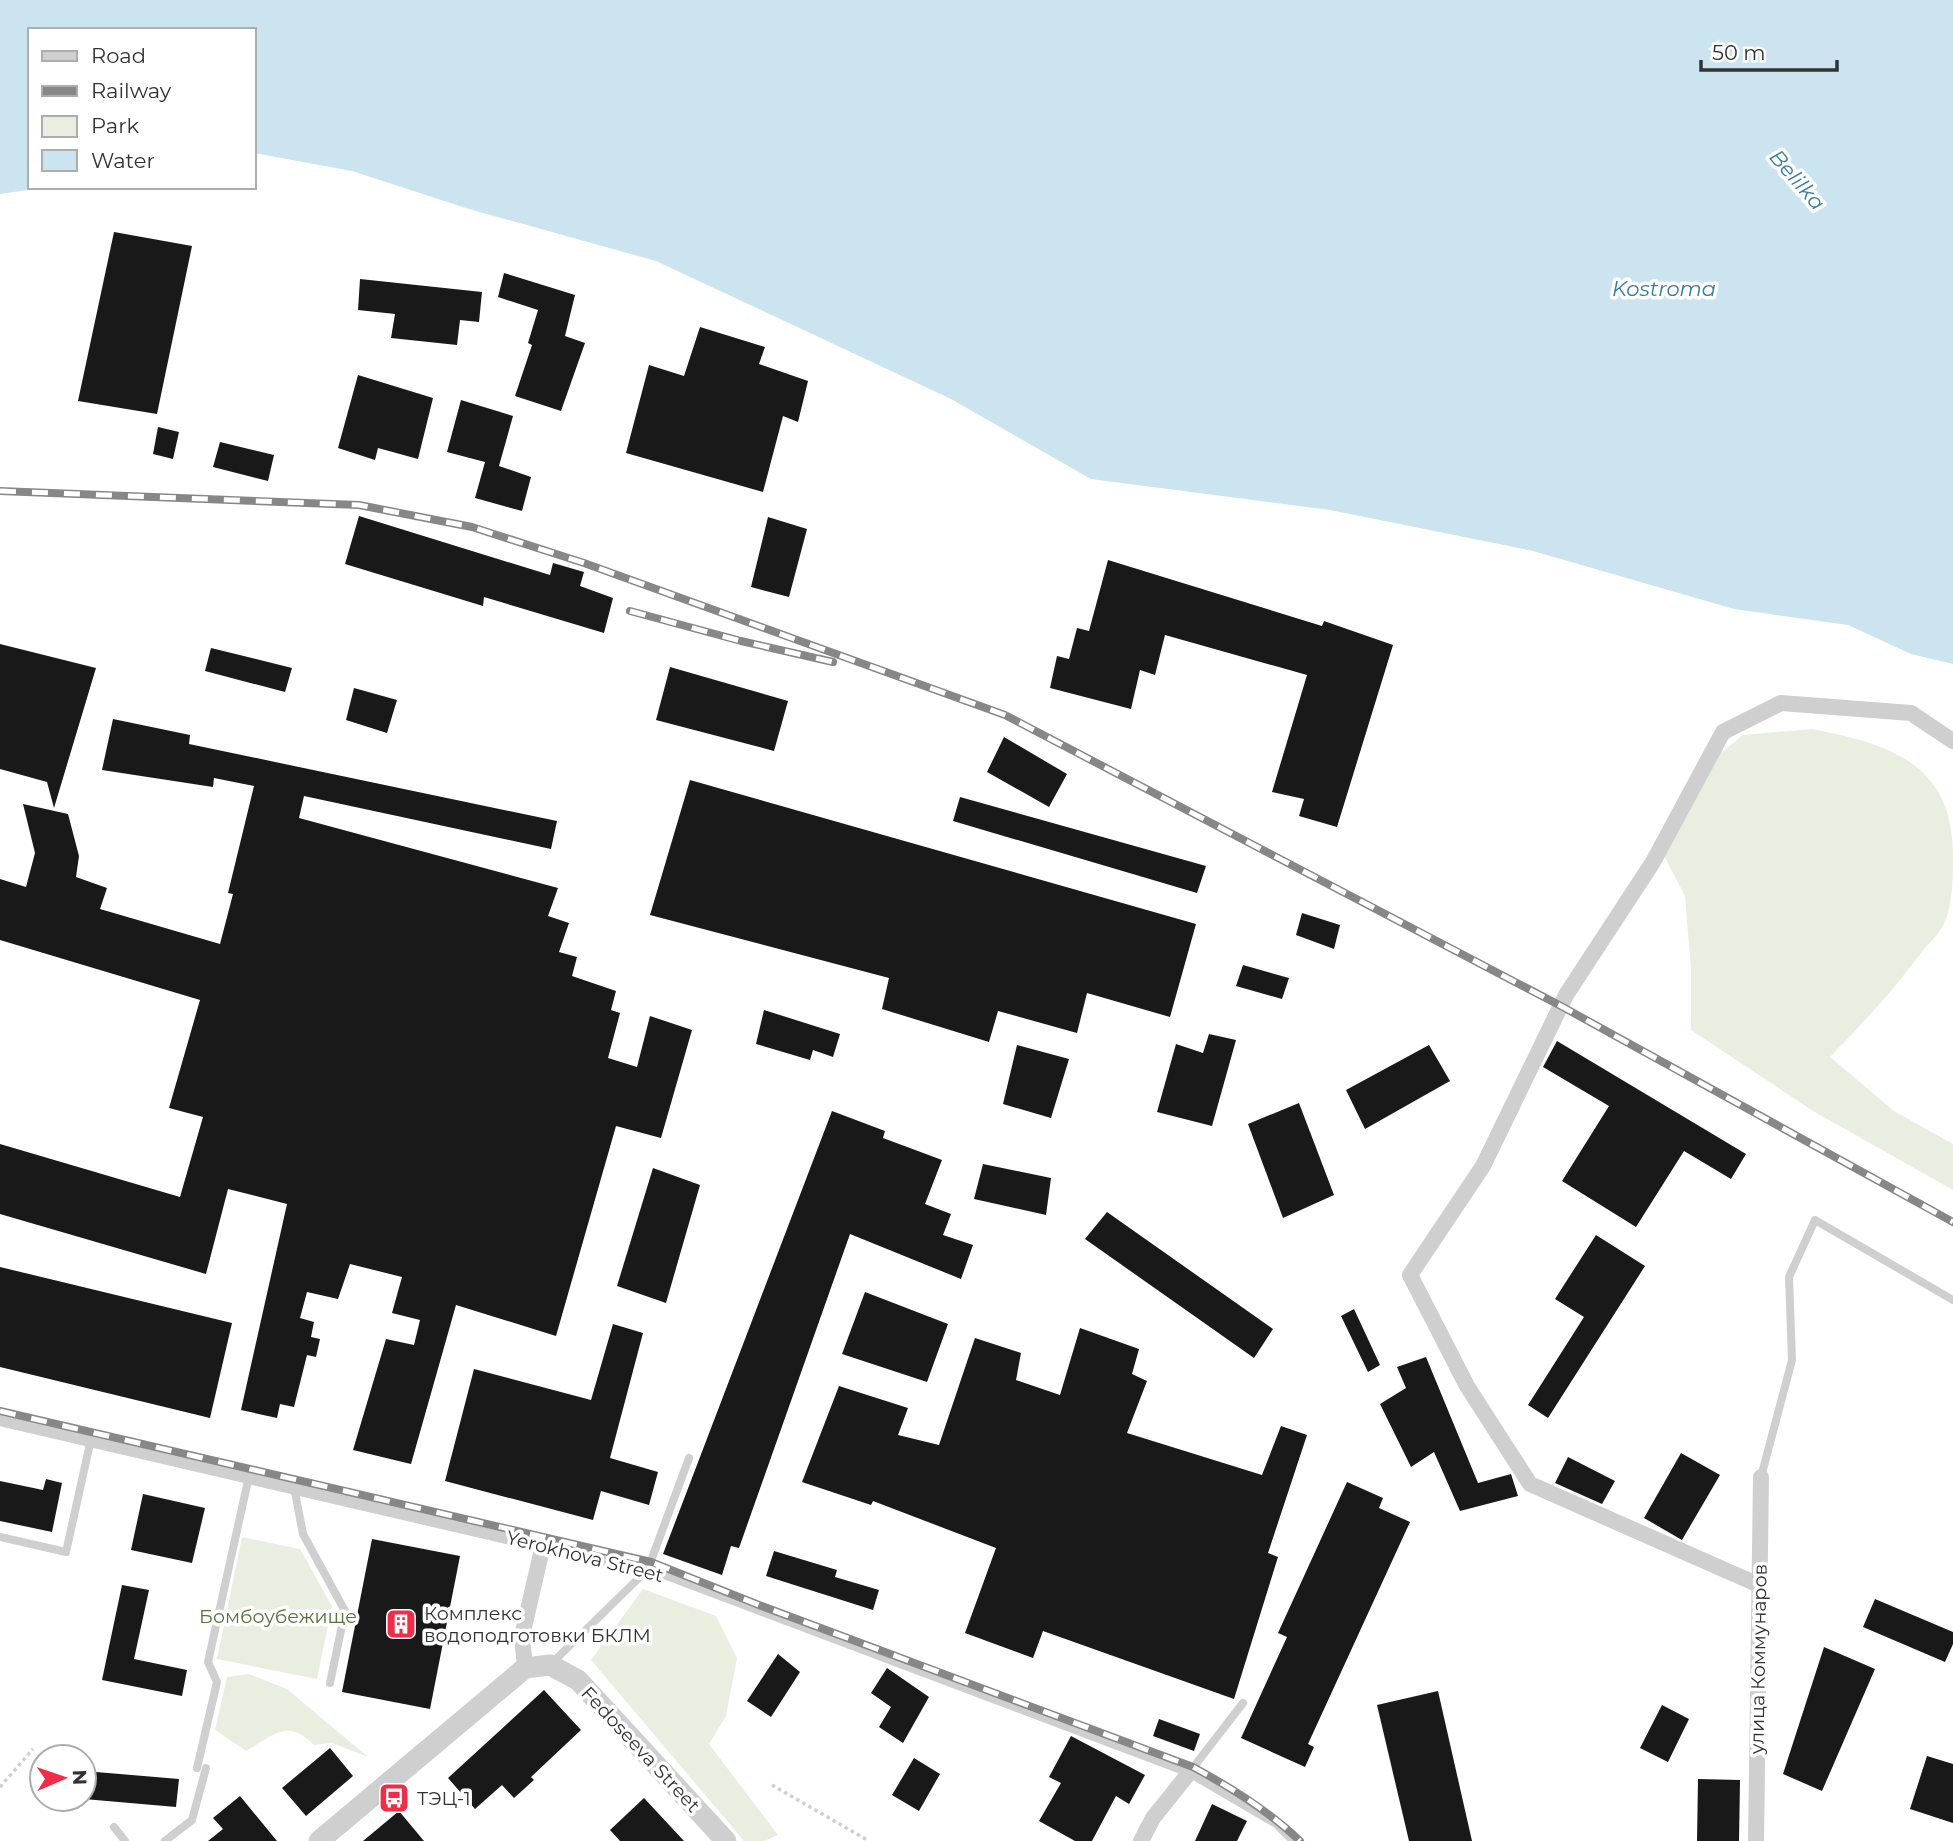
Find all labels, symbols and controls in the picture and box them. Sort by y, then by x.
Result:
legend [28,28,256,189]
scale bar [1701,28,1838,72]
text: 50 m [1712,40,1766,65]
text: Road [91,43,146,68]
text: Railway [91,78,172,103]
text: Park [91,113,139,138]
water label: Belilka [1764,144,1830,215]
text: Water [91,148,155,173]
water label: Kostroma [1612,276,1716,301]
street label: Yerokhova Street [504,1526,666,1587]
street label: улица Коммунаров [1745,1564,1772,1755]
place label: Комплекс водоподготовки БКЛМ [424,1602,651,1647]
park label: Бомбоубежище [199,1605,357,1628]
building icon: Комплекс водоподготовки БКЛМ [384,1607,418,1641]
street label: Fedoseeva Street [576,1682,705,1817]
north arrow [28,1743,98,1813]
text: N [68,1769,91,1786]
bus stop icon: ТЭЦ-1 [377,1781,411,1815]
place label: ТЭЦ-1 [417,1787,471,1810]

